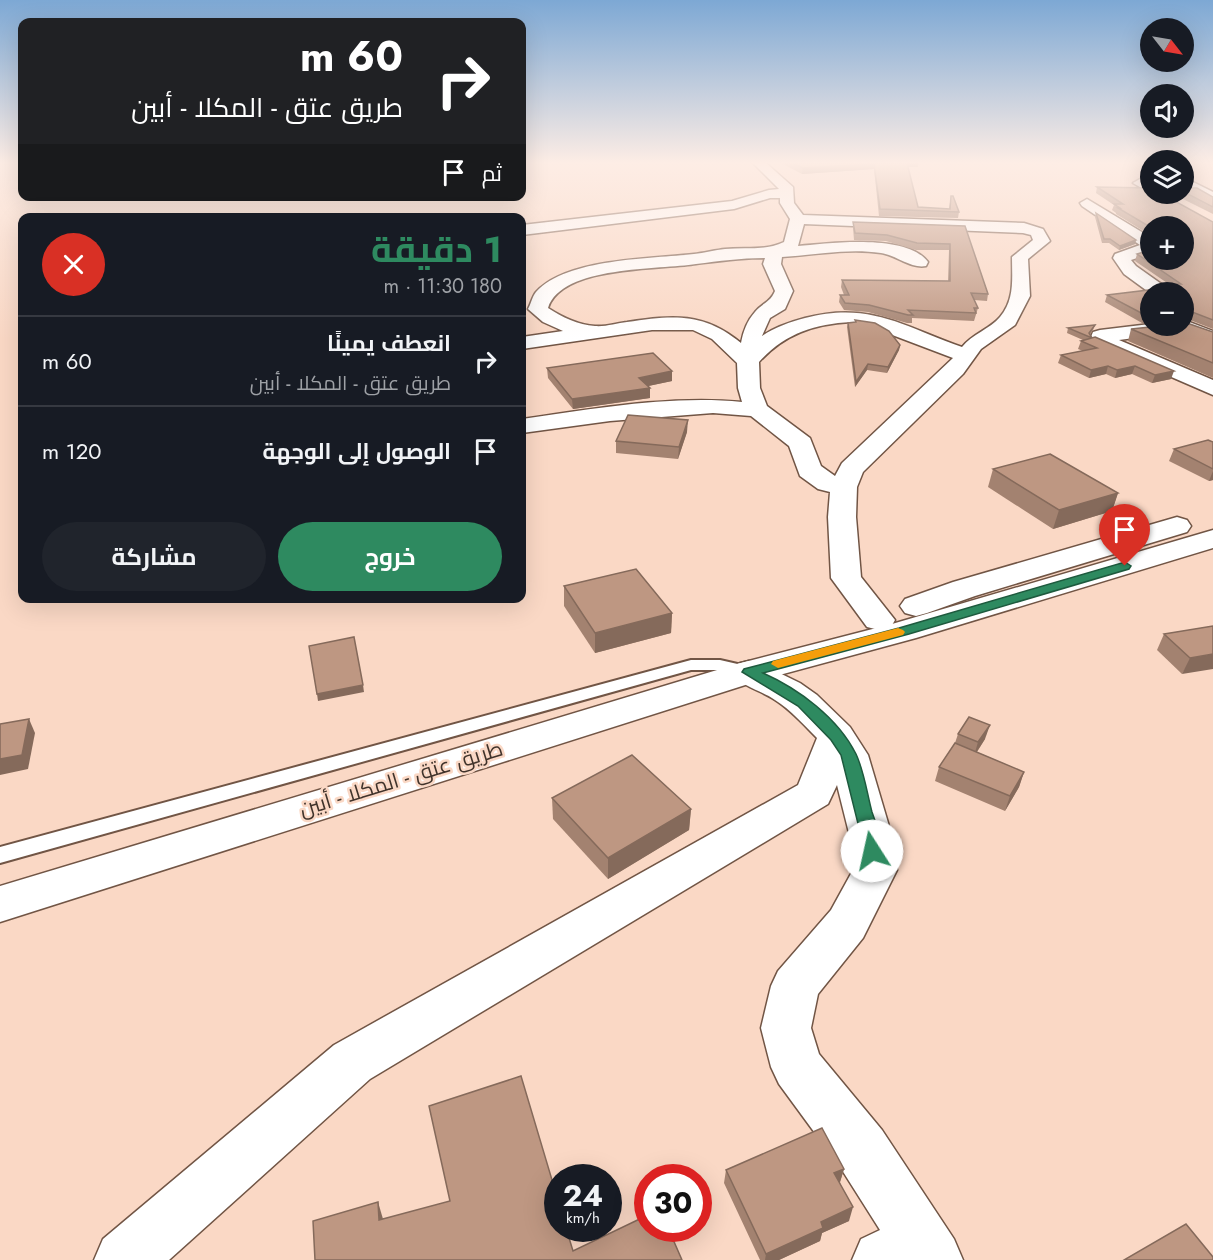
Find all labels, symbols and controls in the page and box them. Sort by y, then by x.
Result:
north arrow [1140,18,1194,72]
map controls [1140,18,1194,336]
text: 60 m [300,26,403,87]
icon: right [424,42,502,120]
button: sound [1140,84,1194,138]
text: طريق عتق - المكلا - أبين [131,88,403,127]
button: layers [1140,150,1194,204]
icon: arrive [437,156,470,189]
text: ثم [482,157,502,189]
button: + [1140,216,1194,270]
text: 1 دقيقة [371,223,502,275]
button: close [42,233,105,296]
text: 180 m · 11:30 [384,272,502,301]
button: − [1140,282,1194,336]
text: انعطف يمينًا [327,327,451,359]
text: 60 m [42,345,92,377]
icon: right [469,345,502,378]
text: طريق عتق - المكلا - أبين [250,369,451,398]
text: 120 m [42,435,101,467]
text: الوصول إلى الوجهة [263,435,451,467]
icon: arrive [469,435,502,468]
pin [1099,504,1150,566]
icon: arrive [1108,513,1141,546]
button: مشاركة [42,522,266,591]
button: خروج [278,522,502,591]
street label: طريق عتق - المكلا - أبين [296,734,506,824]
position arrow [840,819,904,883]
speed limit sign: 30 [634,1164,712,1242]
text: 24 [563,1174,603,1217]
text: km/h [566,1207,600,1229]

